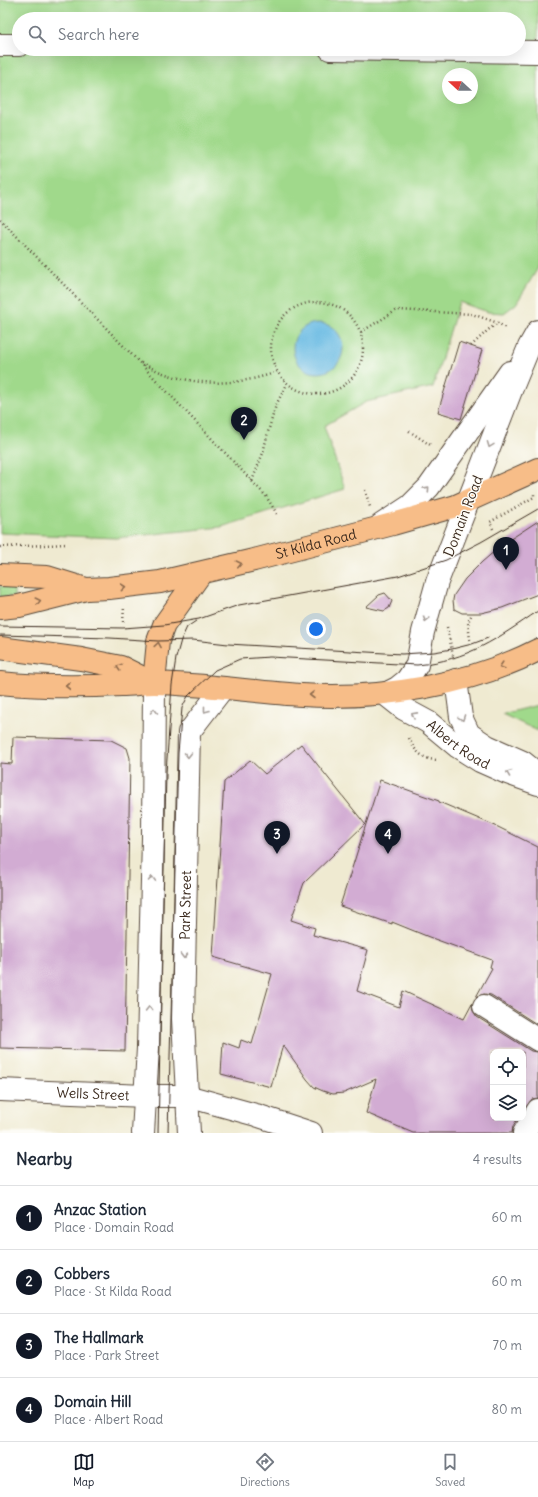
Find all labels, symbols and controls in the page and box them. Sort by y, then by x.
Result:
search box [12,12,526,56]
icon: search [26,23,48,45]
text: Search here [58,25,139,44]
north arrow [442,68,478,104]
pin: 2 [231,407,257,440]
one-way arrow [487,441,495,448]
street label: Domain Road [439,473,487,559]
one-way arrow [422,486,429,494]
street label: St Kilda Road [273,525,358,563]
pin: 1 [493,537,519,570]
one-way arrow [236,560,242,568]
one-way arrow [120,582,127,591]
one-way arrow [35,597,42,606]
one-way arrow [423,616,431,623]
your location [306,619,326,639]
one-way arrow [153,641,162,648]
one-way arrow [499,661,506,670]
one-way arrow [115,663,122,672]
one-way arrow [65,682,71,690]
one-way arrow [309,691,315,699]
one-way arrow [204,706,211,713]
one-way arrow [150,708,158,714]
one-way arrow [411,712,418,719]
one-way arrow [458,715,466,722]
street label: Albert Road [423,716,493,773]
one-way arrow [184,752,193,758]
one-way arrow [505,770,512,778]
pin: 3 [264,821,290,854]
pin: 4 [375,821,401,854]
street label: Park Street [176,870,195,940]
one-way arrow [148,876,157,882]
one-way arrow [180,953,188,959]
one-way arrow [145,1006,153,1012]
map controls [490,1049,526,1121]
button: locate [490,1049,526,1085]
street label: Wells Street [56,1083,130,1104]
button: layers [490,1085,526,1121]
text: Nearby [16,1148,72,1170]
text: 4 results [473,1151,522,1168]
text: Anzac Station [54,1200,146,1219]
text: 1 [26,1209,32,1226]
text: 60 m [491,1209,522,1226]
text: Place · Domain Road [54,1219,174,1236]
text: Cobbers [54,1264,110,1283]
text: 2 [25,1273,33,1290]
text: 60 m [491,1273,522,1290]
text: Place · St Kilda Road [54,1283,172,1300]
text: The Hallmark [54,1328,144,1347]
text: 3 [25,1337,33,1354]
text: 70 m [493,1337,522,1354]
text: Place · Park Street [54,1347,159,1364]
text: Domain Hill [54,1392,131,1411]
text: 4 [25,1401,33,1418]
text: 80 m [491,1401,522,1418]
text: Place · Albert Road [54,1411,163,1428]
tab: Map [73,1451,95,1489]
tab: Directions [240,1451,290,1489]
tab: Saved [435,1451,465,1489]

